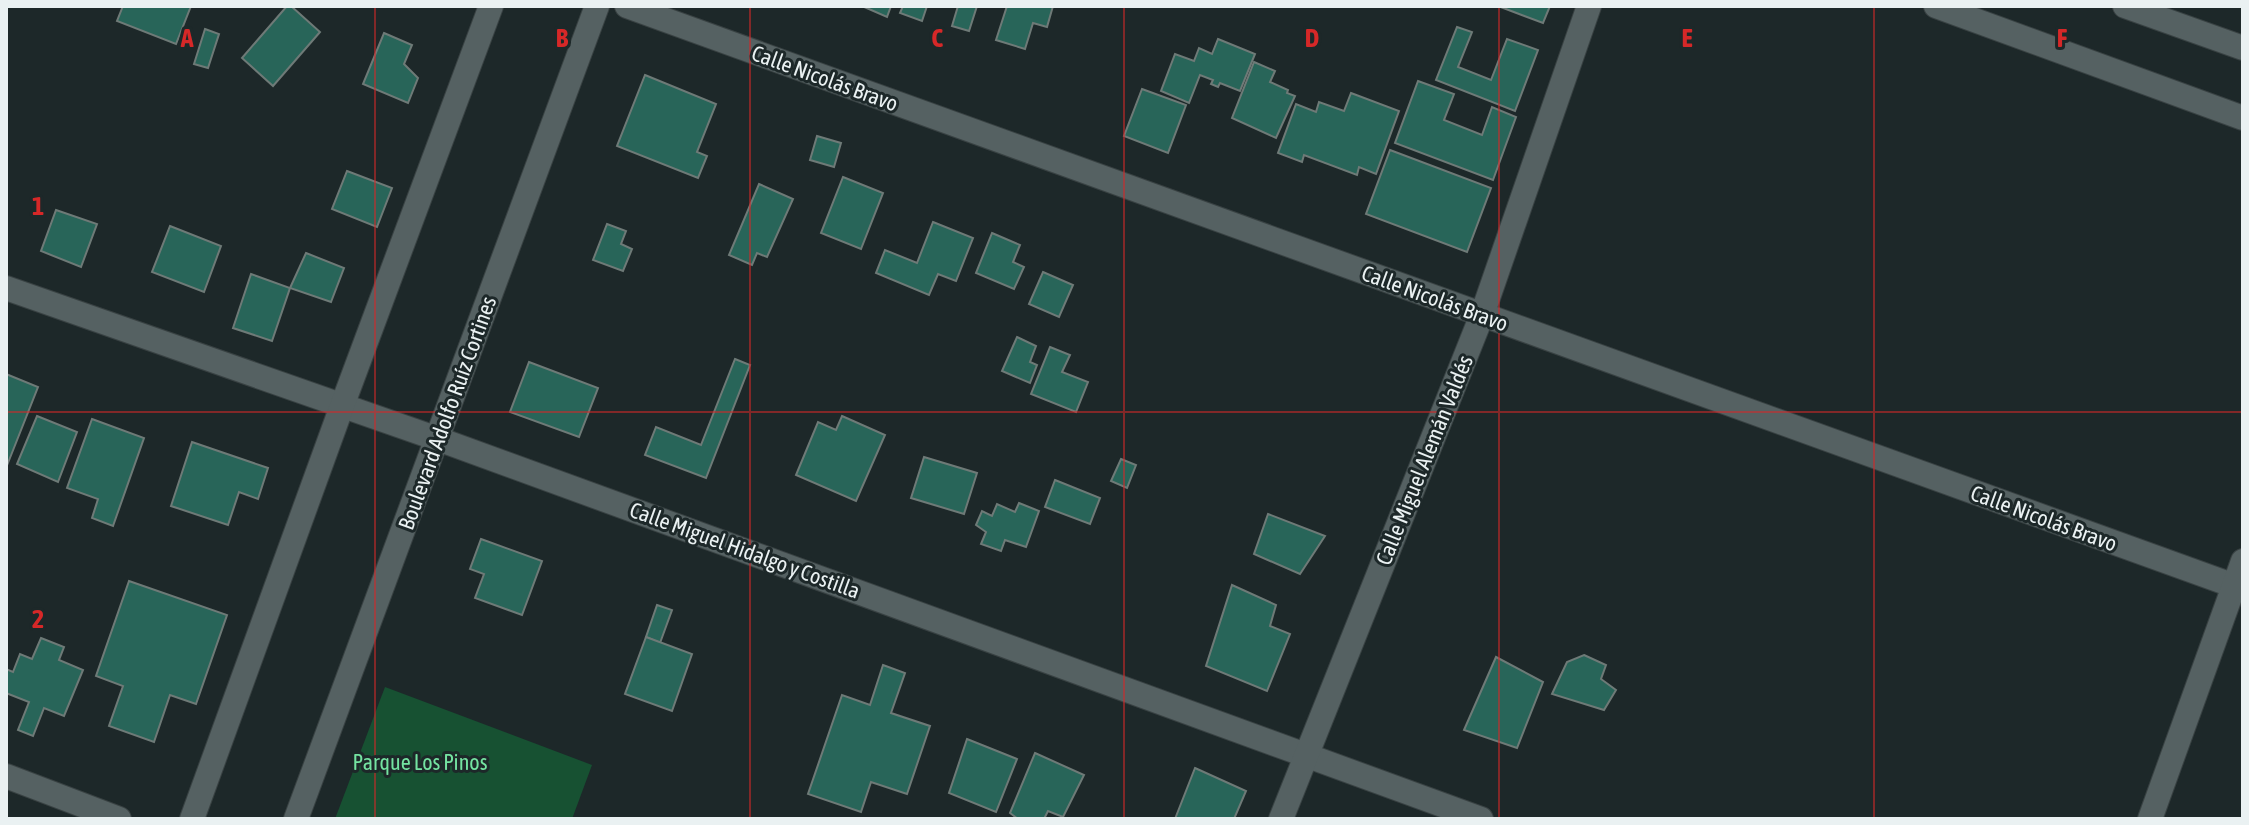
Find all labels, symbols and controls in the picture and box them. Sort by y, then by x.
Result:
text: A [180,23,194,53]
text: B [556,23,569,53]
text: C [931,23,943,53]
text: D [1305,23,1319,53]
text: E [1681,23,1693,53]
text: F [2057,23,2068,53]
street label: Calle Nicolás Bravo [748,39,902,117]
text: 1 [32,191,44,221]
street label: Calle Nicolás Bravo [1358,259,1512,337]
street label: Boulevard Adolfo Ruíz Cortines [393,293,501,533]
street label: Calle Miguel Alemán Valdés [1370,351,1478,569]
street label: Calle Nicolás Bravo [1967,479,2121,557]
street label: Calle Miguel Hidalgo y Costilla [626,496,864,604]
text: 2 [32,604,44,634]
park label: Parque Los Pinos [353,749,488,775]

